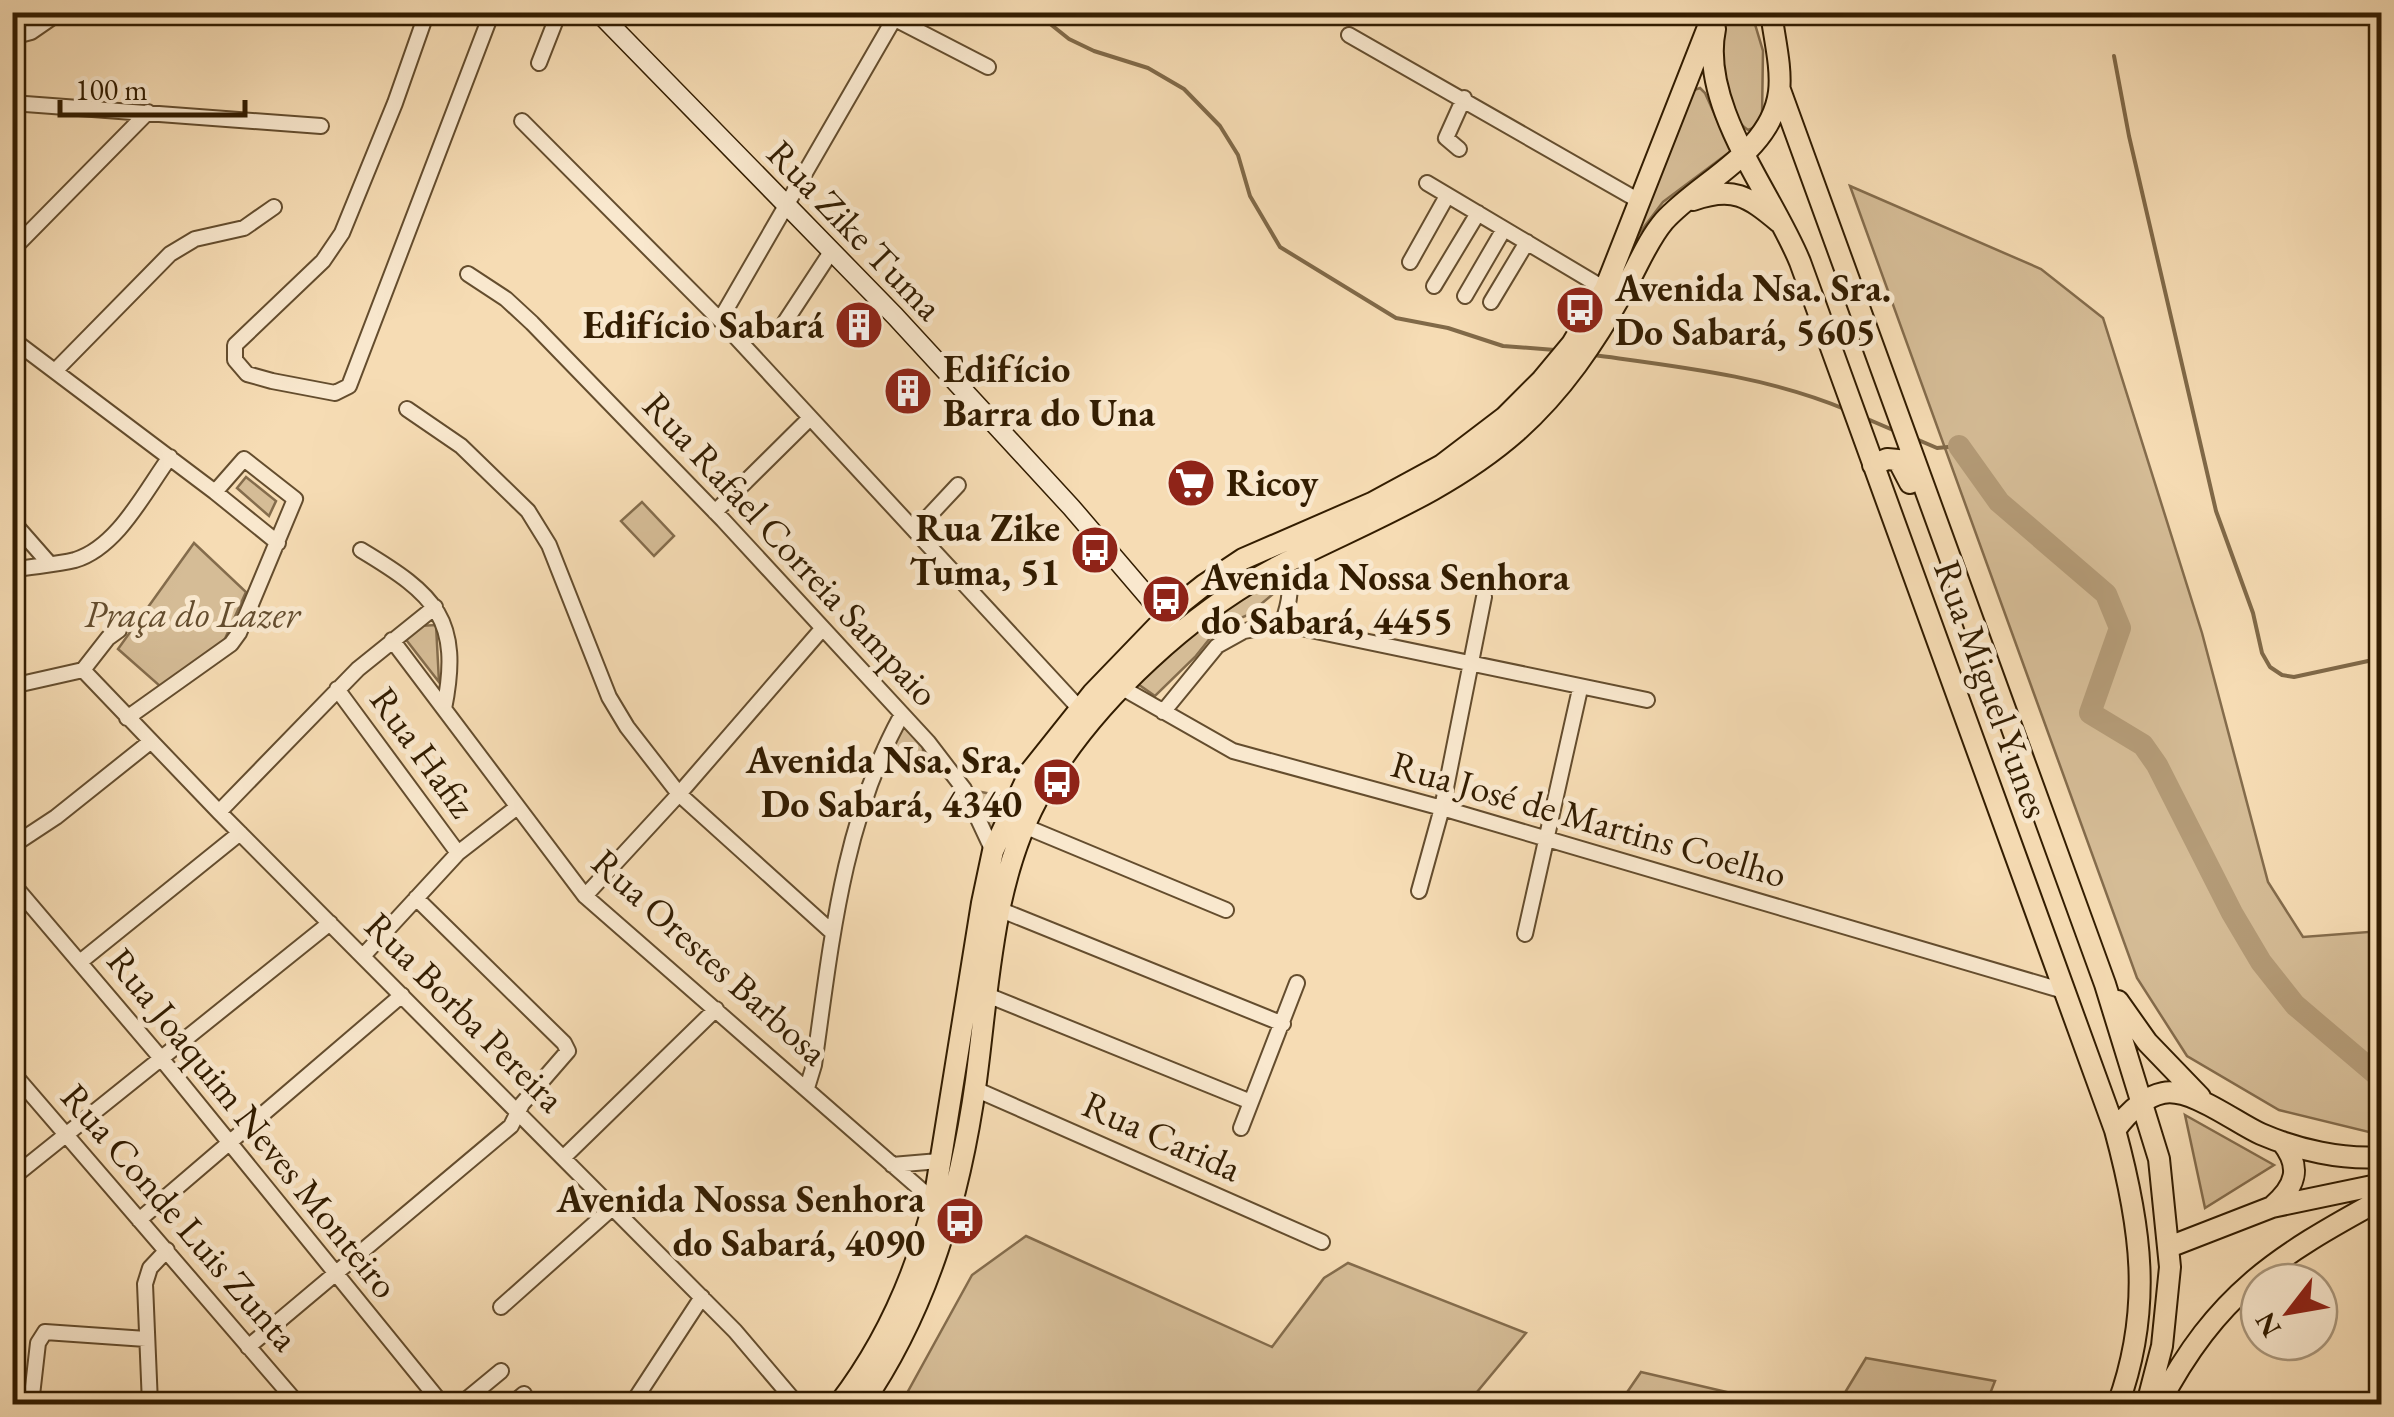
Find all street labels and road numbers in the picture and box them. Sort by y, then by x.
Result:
street label: Rua Zike Tuma [757,129,954,331]
street label: Rua Rafael Correia Sampaio [633,381,950,716]
street label: Rua Miguel Yunes [1923,553,2062,824]
street label: Rua Hafiz [360,677,488,827]
street label: Rua José de Martins Coelho [1386,739,1792,898]
street label: Rua Orestes Barbosa [582,838,839,1076]
street label: Rua Borba Pereira [355,901,577,1123]
street label: Rua Joaquim Neves Monteiro [97,937,410,1308]
street label: Rua Conde Luis Zunta [51,1073,311,1361]
street label: Rua Carida [1075,1079,1250,1193]

